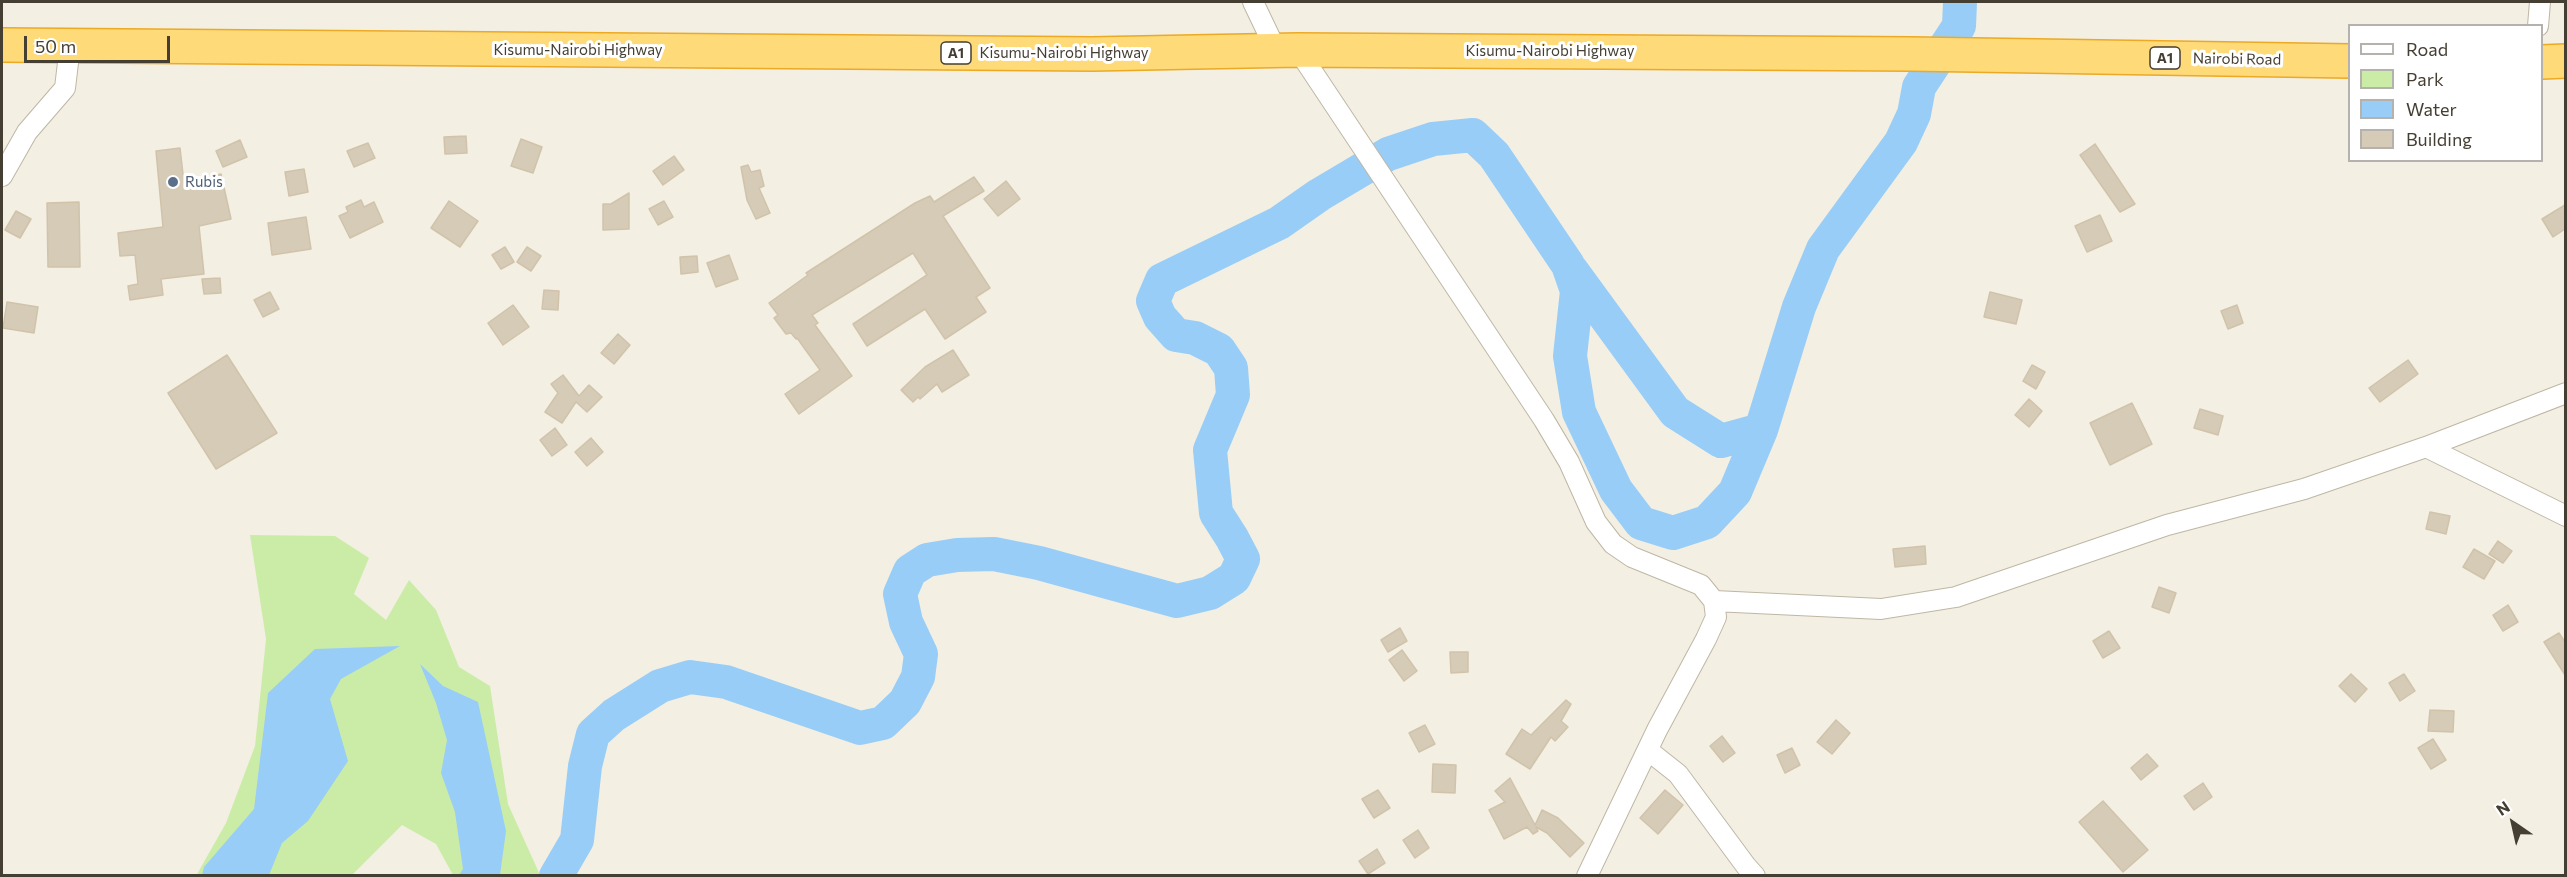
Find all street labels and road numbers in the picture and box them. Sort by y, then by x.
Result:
street label: Kisumu-Nairobi Highway [493,41,663,59]
road number: A1 [941,42,971,64]
street label: Kisumu-Nairobi Highway [1465,42,1635,60]
street label: Kisumu-Nairobi Highway [979,44,1149,62]
road number: A1 [2150,47,2180,69]
street label: Nairobi Road [2193,49,2281,69]

